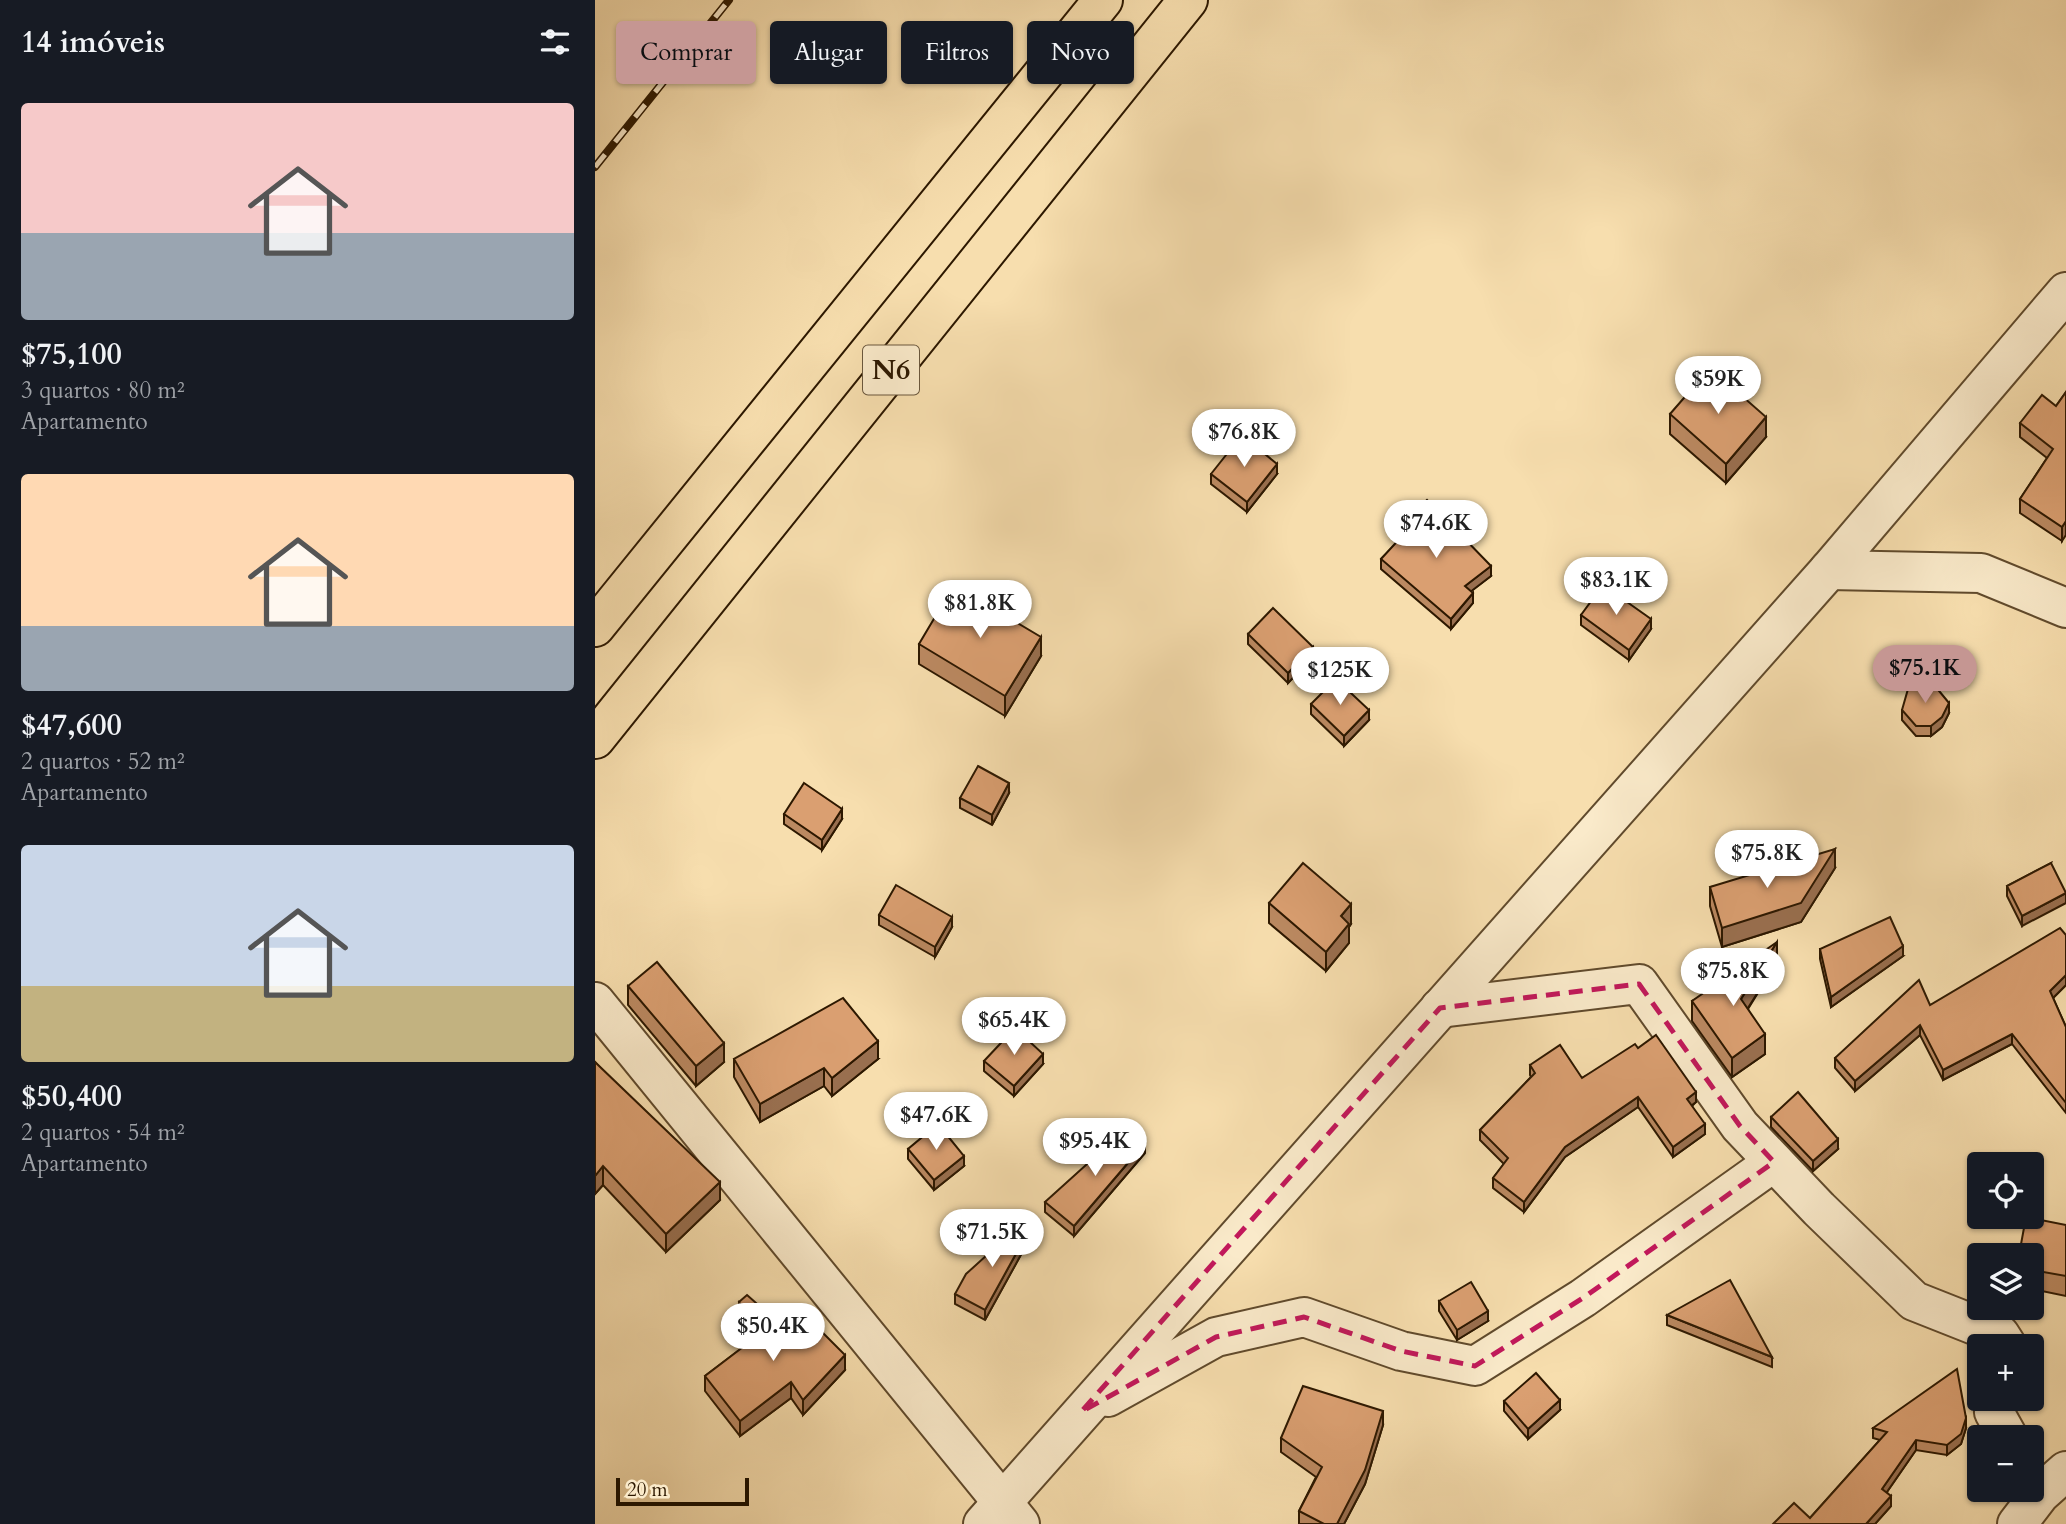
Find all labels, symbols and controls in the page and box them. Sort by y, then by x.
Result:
chip: Comprar [616,21,756,84]
chip: Alugar [770,21,887,84]
chip: Filtros [901,21,1013,84]
chip: Novo [1027,21,1134,84]
text: 14 imóveis [21,22,165,63]
icon: filters [536,23,574,61]
icon: home [235,148,361,274]
text: $75,100 [21,334,122,375]
road number: N6 [863,346,919,394]
pin: $59K [1677,356,1759,416]
text: $59K [1691,363,1745,394]
text: 3 quartos · 80 m² [21,375,185,406]
text: Apartamento [21,406,148,437]
pin: $76.8K [1187,410,1301,469]
text: $76.8K [1208,416,1280,447]
pin: $74.6K [1379,500,1493,560]
text: $74.6K [1400,507,1472,538]
icon: home [235,519,361,645]
pin: $83.1K [1559,558,1673,617]
text: $83.1K [1580,564,1652,595]
pin: $81.8K [923,580,1037,640]
text: $81.8K [944,587,1016,618]
pin: $75.1K [1868,646,1982,705]
pin: $125K [1291,648,1389,707]
text: $75.1K [1889,652,1961,683]
text: $125K [1307,654,1373,685]
text: $47,600 [21,705,122,746]
text: 2 quartos · 52 m² [21,746,185,777]
text: Apartamento [21,777,148,808]
pin: $75.8K [1710,830,1824,890]
text: $75.8K [1731,837,1803,868]
icon: home [235,890,361,1016]
pin: $75.8K [1676,948,1790,1008]
text: $75.8K [1697,955,1769,986]
pin: $65.4K [957,998,1071,1057]
text: $65.4K [978,1004,1050,1035]
text: $50,400 [21,1076,122,1117]
pin: $47.6K [879,1092,993,1152]
text: $47.6K [900,1099,972,1130]
text: 2 quartos · 54 m² [21,1117,185,1148]
pin: $95.4K [1038,1118,1152,1178]
text: $95.4K [1059,1125,1131,1156]
text: Apartamento [21,1148,148,1179]
map controls [1967,1152,2044,1502]
button: locate [1967,1152,2044,1229]
pin: $71.5K [935,1210,1049,1269]
text: $71.5K [956,1216,1028,1247]
button: layers [1967,1243,2044,1320]
pin: $50.4K [716,1304,830,1363]
text: $50.4K [737,1310,809,1341]
button: + [1967,1334,2044,1411]
button: − [1967,1425,2044,1502]
scale bar [616,1475,749,1507]
text: 20 m [627,1477,668,1503]

